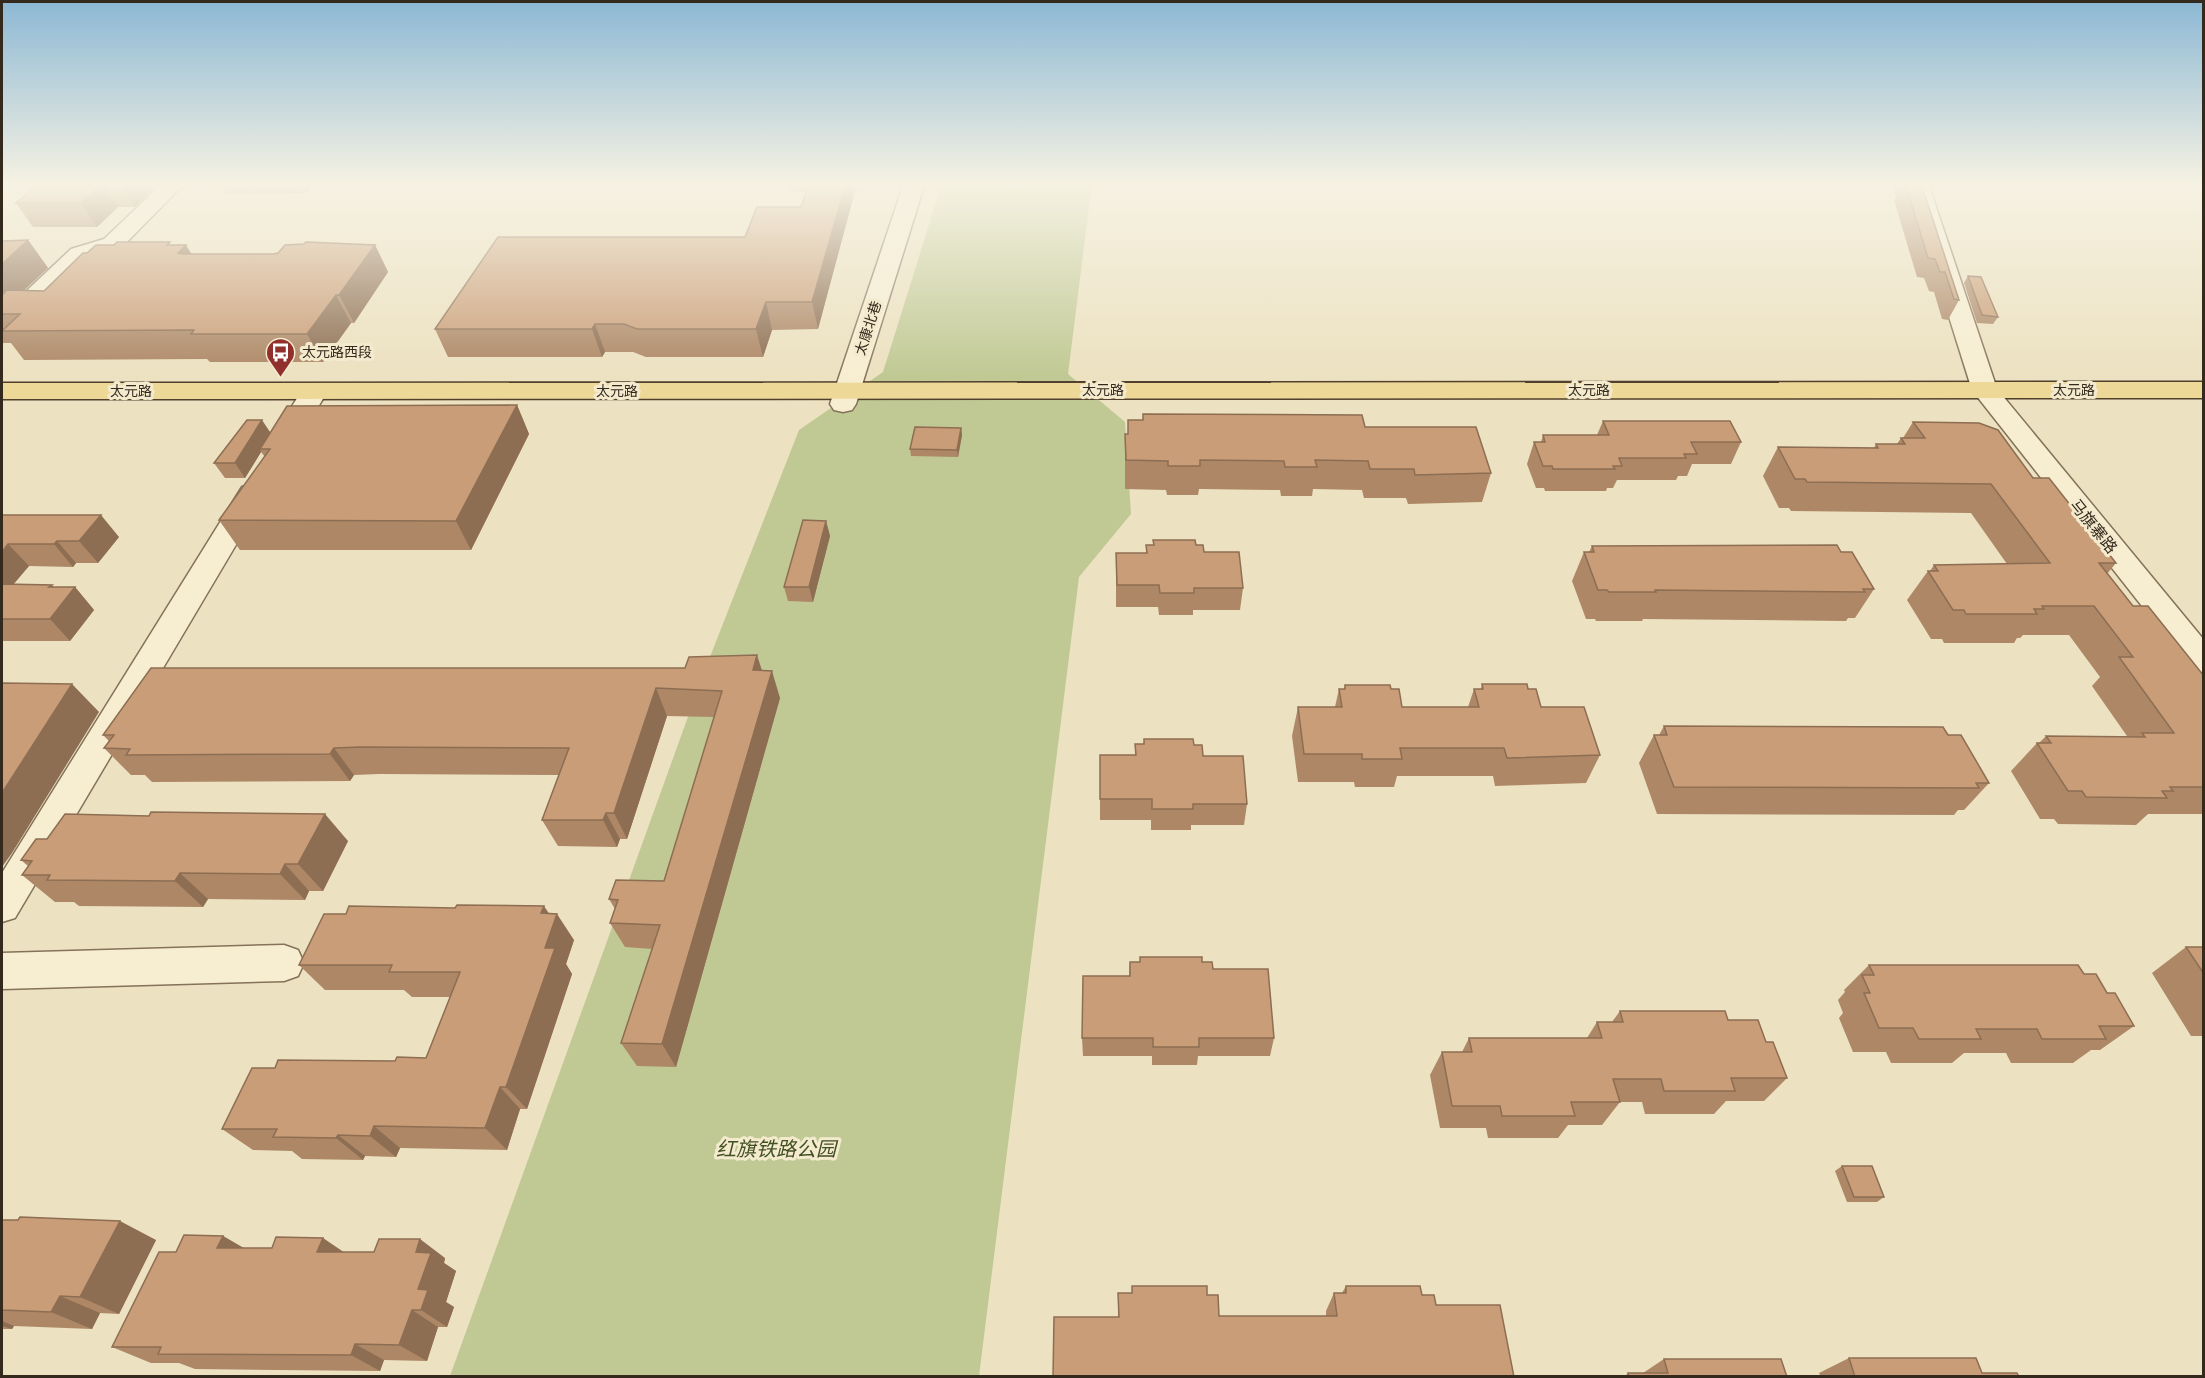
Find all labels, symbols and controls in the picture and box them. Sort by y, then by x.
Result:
street label: 太康北巷 [851,299,885,357]
bus stop icon: 太元路西段 [265,336,297,378]
place label: 太元路西段 [302,343,372,361]
street label: 太元路 [1082,381,1124,399]
street label: 太元路 [1568,381,1610,399]
street label: 太元路 [2053,381,2095,399]
street label: 太元路 [110,382,152,400]
street label: 太元路 [596,382,638,400]
street label: 马旗寨路 [2066,495,2122,557]
park label: 红旗铁路公园 [716,1135,839,1162]

